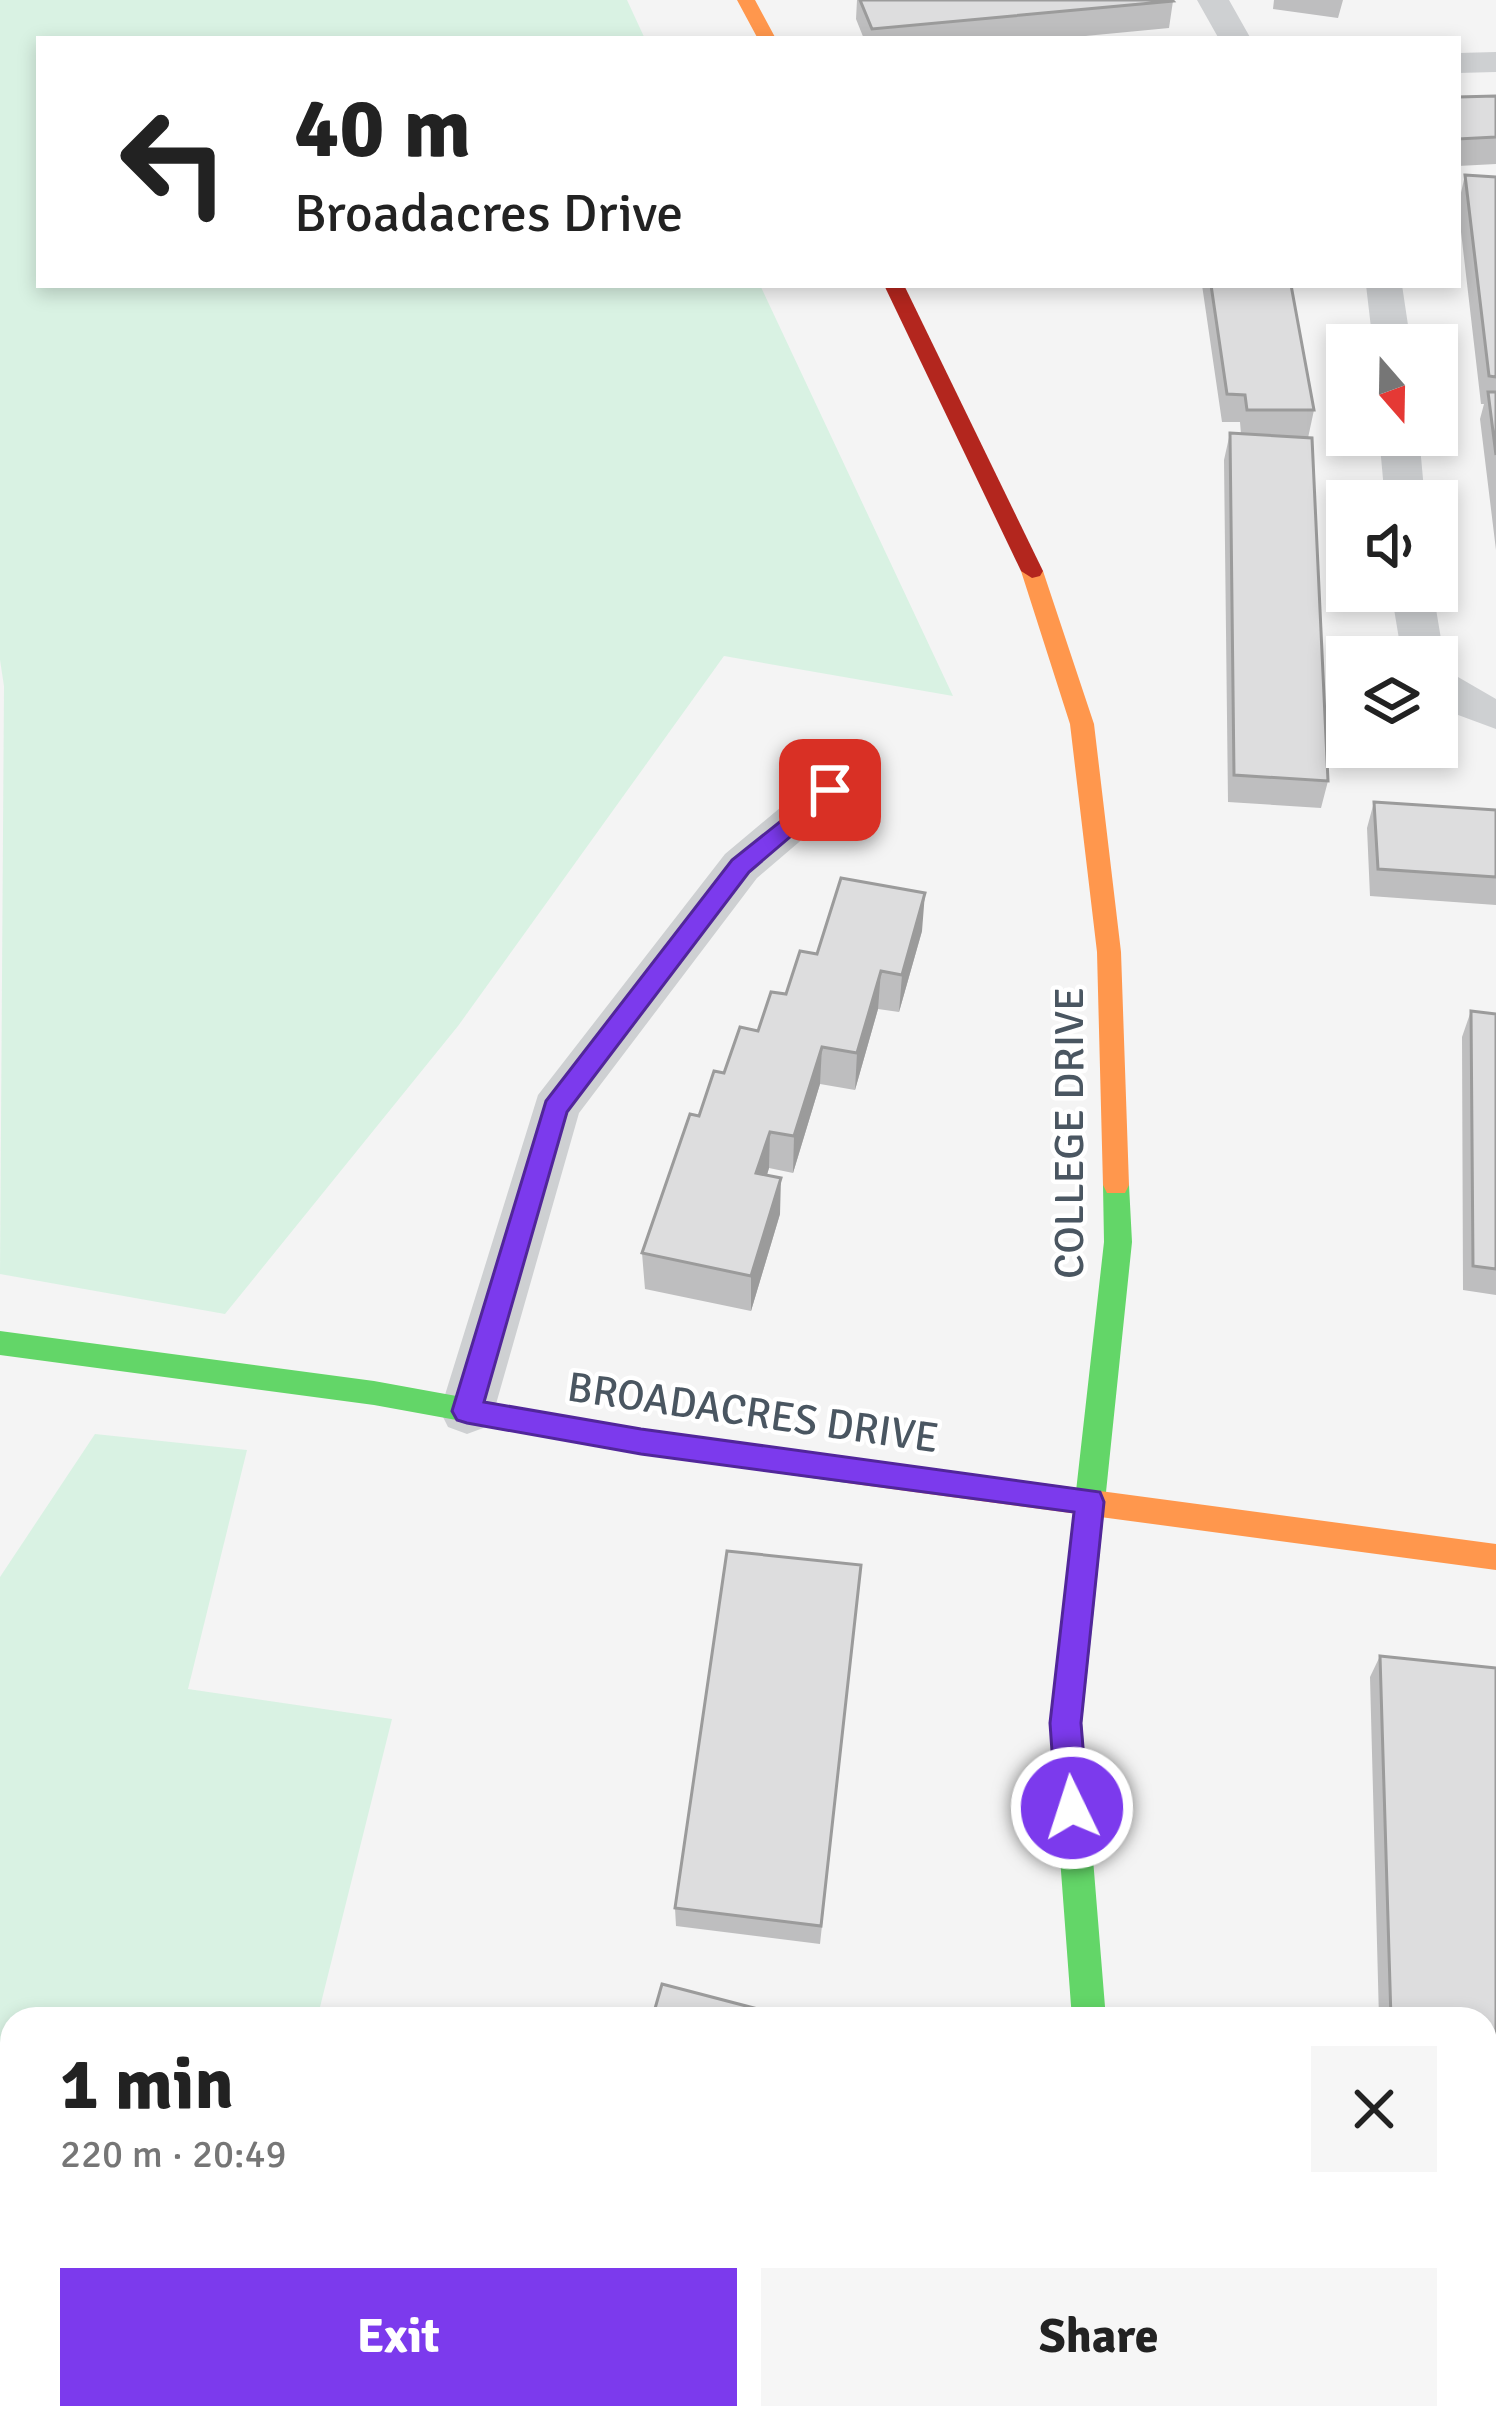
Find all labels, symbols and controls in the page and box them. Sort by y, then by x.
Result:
text: 40 m [294,77,471,181]
icon: left [96,84,252,240]
text: Broadacres Drive [294,180,683,247]
north arrow [1326,324,1458,456]
map controls [1326,324,1458,768]
button: sound [1326,480,1458,612]
button: layers [1326,636,1458,768]
pin [779,739,881,841]
icon: arrive [797,757,863,823]
street label: COLLEGE DRIVE [1044,987,1095,1279]
street label: BROADACRES DRIVE [564,1362,942,1464]
position arrow [1009,1745,1135,1871]
text: 1 min [60,2040,234,2129]
button: close [1311,2046,1437,2172]
text: 220 m · 20:49 [60,2130,287,2178]
button: Exit [60,2268,737,2406]
button: Share [761,2268,1437,2406]

